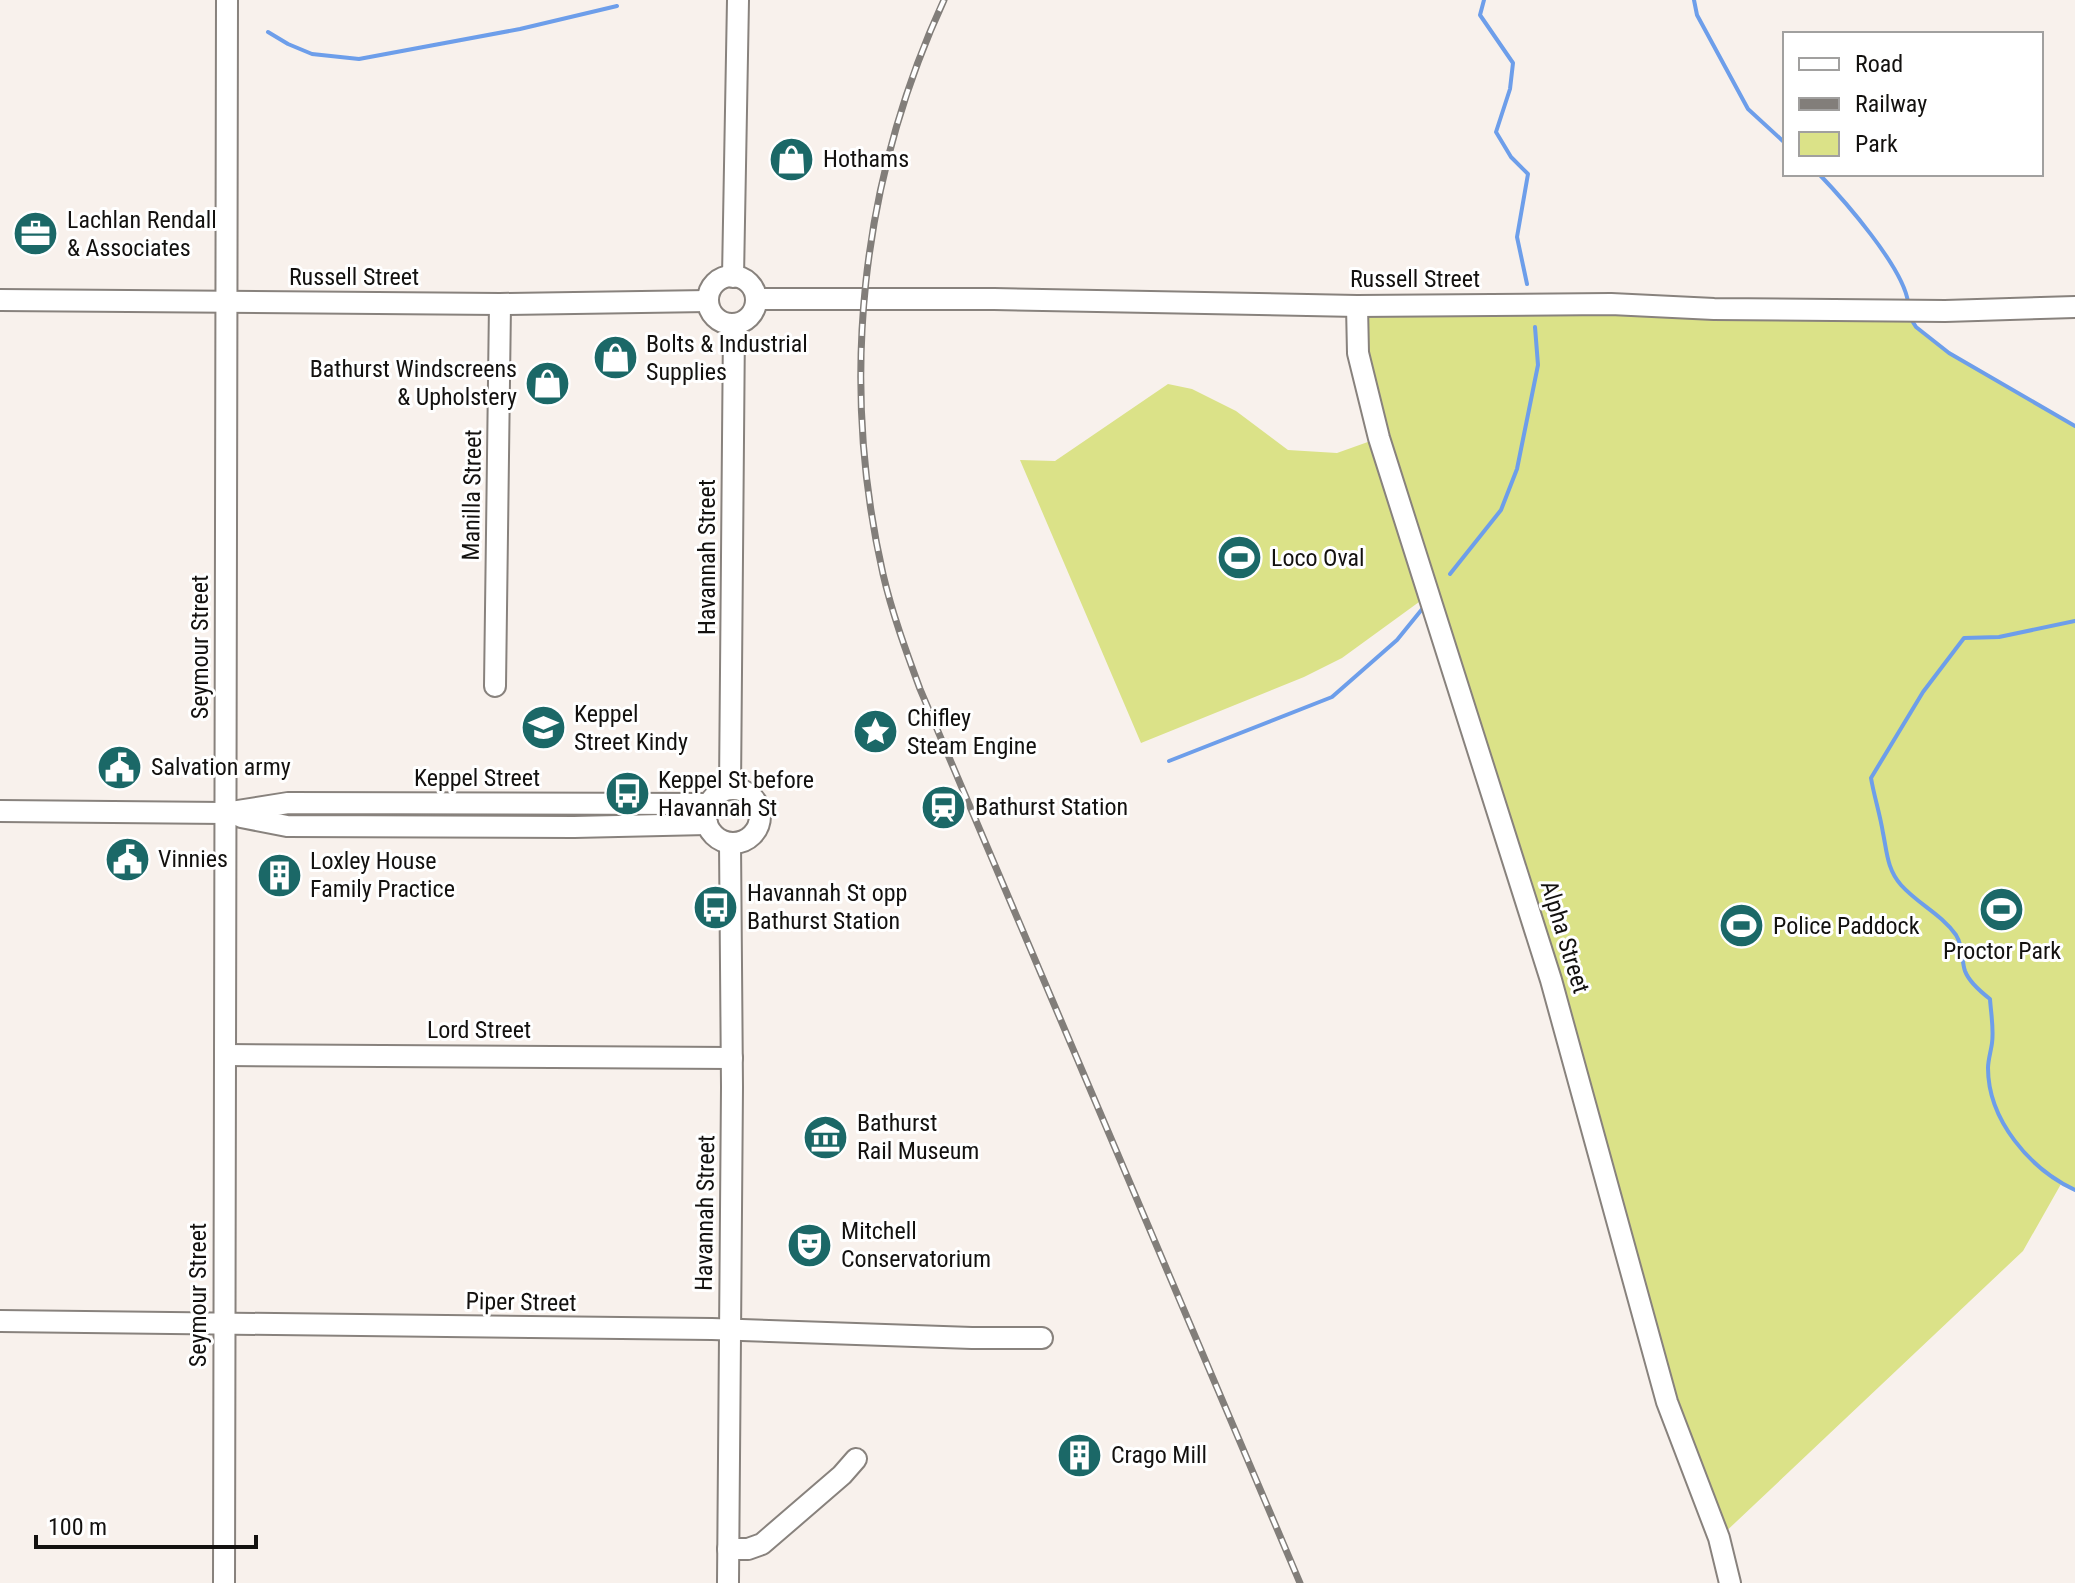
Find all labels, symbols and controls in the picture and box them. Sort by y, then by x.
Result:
legend [1783,32,2043,176]
text: Road [1855,50,1903,78]
text: Railway [1855,90,1927,118]
text: Park [1855,130,1898,158]
shop icon: Hothams [768,135,816,183]
place label: Hothams [823,145,909,173]
place label: Lachlan Rendall & Associates [67,206,217,262]
office icon: Lachlan Rendall & Associates [12,210,60,258]
street label: Russell Street [289,263,419,291]
street label: Russell Street [1350,265,1480,293]
place label: Bolts & Industrial Supplies [646,330,808,386]
shop icon: Bolts & Industrial Supplies [591,334,639,382]
place label: Bathurst Windscreens & Upholstery [310,355,517,411]
shop icon: Bathurst Windscreens & Upholstery [524,359,572,407]
street label: Manilla Street [457,429,487,561]
street label: Havannah Street [693,479,721,635]
sports icon: Loco Oval [1216,534,1264,582]
place label: Loco Oval [1271,544,1365,572]
street label: Seymour Street [186,575,214,719]
place label: Keppel Street Kindy [574,700,688,756]
school or university icon: Keppel Street Kindy [519,704,567,752]
place label: Chifley Steam Engine [907,704,1037,760]
place icon: Chifley Steam Engine [852,708,900,756]
public building icon: Salvation army [96,743,144,791]
place label: Salvation army [151,753,291,781]
street label: Keppel Street [414,764,540,792]
place label: Keppel St before Havannah St [658,766,814,822]
bus stop icon: Keppel St before Havannah St [603,770,651,818]
station icon: Bathurst Station [920,783,968,831]
place label: Bathurst Station [975,793,1128,821]
public building icon: Vinnies [103,835,151,883]
place label: Vinnies [158,845,228,873]
place label: Loxley House Family Practice [310,847,455,903]
building icon: Loxley House Family Practice [255,851,303,899]
street label: Alpha Street [1535,877,1595,997]
place label: Havannah St opp Bathurst Station [747,879,907,935]
bus stop icon: Havannah St opp Bathurst Station [692,883,740,931]
sports icon: Proctor Park [1978,885,2026,933]
sports icon: Police Paddock [1718,902,1766,950]
place label: Police Paddock [1773,912,1920,940]
place label: Proctor Park [1943,937,2061,965]
street label: Lord Street [427,1016,531,1044]
place label: Bathurst Rail Museum [857,1109,979,1165]
museum icon: Bathurst Rail Museum [802,1113,850,1161]
street label: Havannah Street [690,1135,720,1291]
place label: Mitchell Conservatorium [841,1217,991,1273]
theatre icon: Mitchell Conservatorium [786,1221,834,1269]
street label: Seymour Street [184,1223,212,1367]
street label: Piper Street [465,1287,577,1317]
building icon: Crago Mill [1056,1431,1104,1479]
place label: Crago Mill [1111,1441,1207,1469]
scale bar [36,1499,256,1549]
text: 100 m [48,1513,107,1541]

